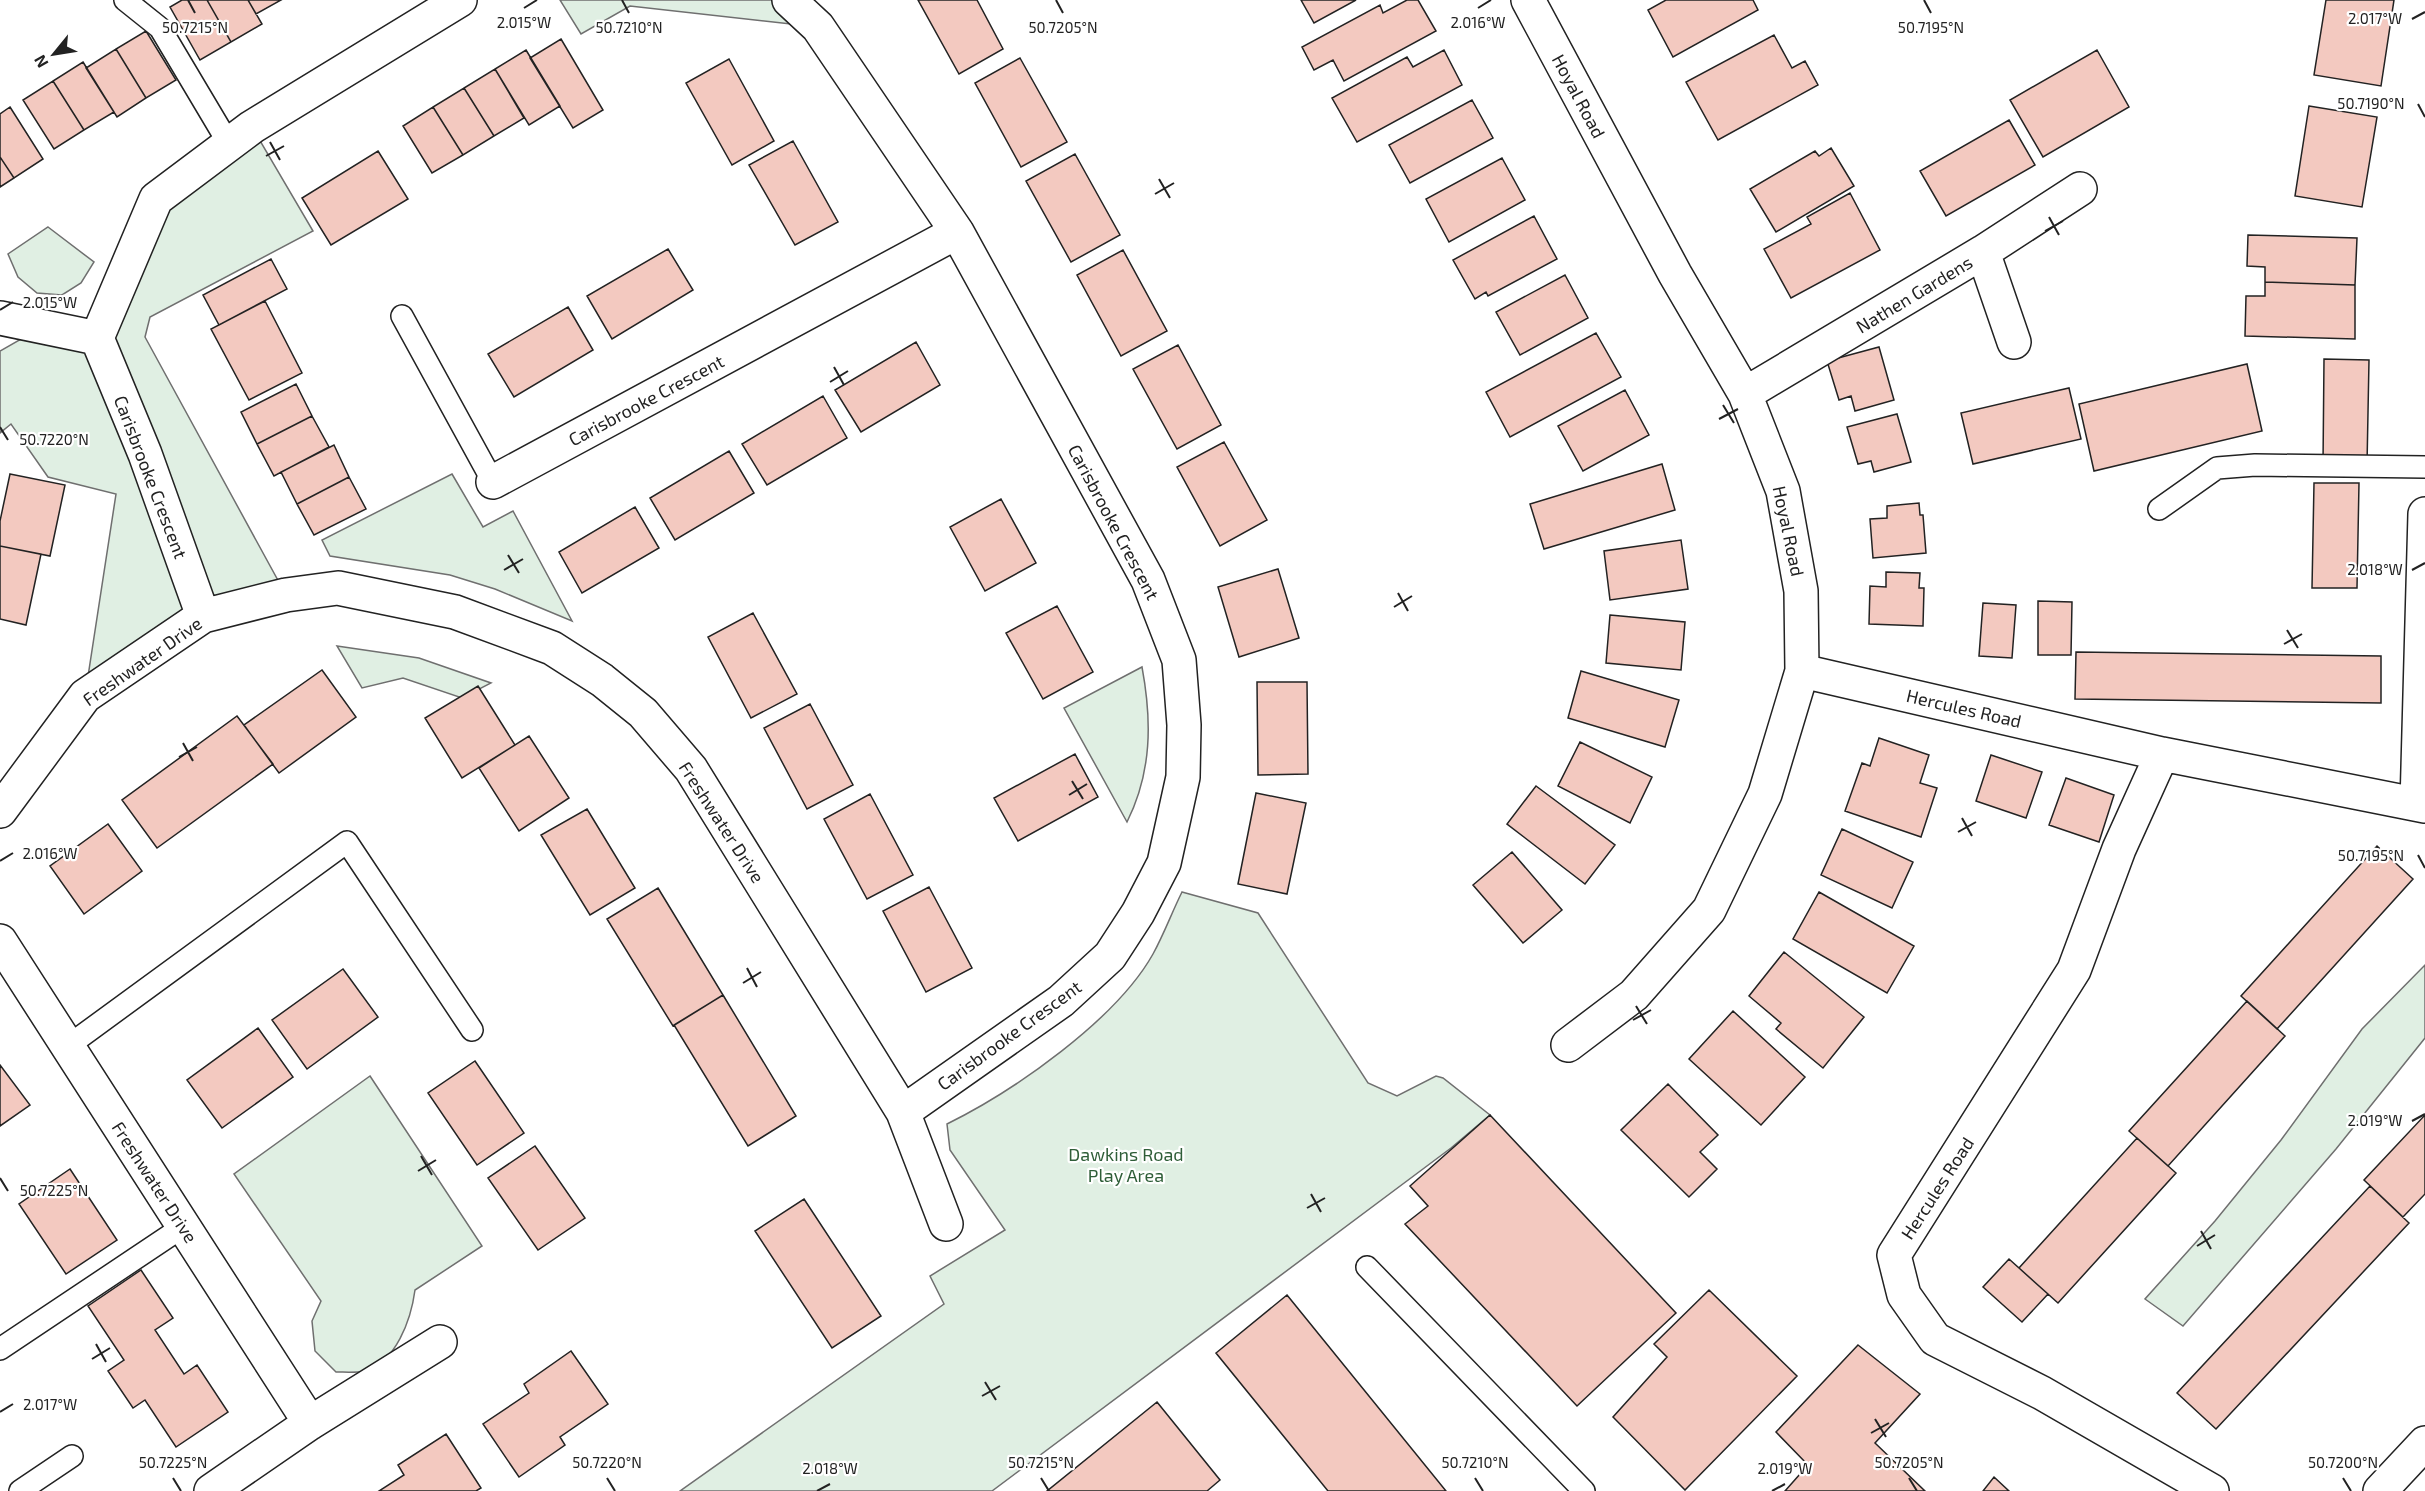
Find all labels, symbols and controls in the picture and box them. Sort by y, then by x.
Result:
text: 2.017°W [2348,9,2402,27]
text: 2.015°W [497,13,551,31]
text: 2.016°W [1450,13,1506,31]
text: 50.7215°N [162,18,228,36]
text: 50.7210°N [595,18,663,36]
text: 50.7205°N [1028,18,1098,36]
text: 50.7195°N [1898,18,1964,36]
north arrow [24,24,84,84]
street label: Hoyal Road [1548,50,1610,142]
text: N [29,52,52,72]
text: 50.7190°N [2337,94,2405,112]
street label: Nathen Gardens [1852,251,1976,337]
text: 2.015°W [23,293,77,311]
street label: Carisbrooke Crescent [564,350,728,450]
street label: Carisbrooke Crescent [110,392,192,562]
text: 50.7220°N [19,430,89,448]
street label: Carisbrooke Crescent [1064,440,1164,604]
street label: Hoyal Road [1769,484,1809,578]
text: 2.018°W [2347,560,2403,578]
street label: Freshwater Drive [78,612,206,710]
street label: Hercules Road [1904,684,2024,732]
street label: Freshwater Drive [675,757,769,887]
text: 2.016°W [22,844,78,862]
text: 50.7195°N [2338,846,2404,864]
street label: Carisbrooke Crescent [933,975,1086,1095]
text: 2.019°W [2347,1111,2403,1129]
street label: Freshwater Drive [108,1117,202,1247]
street label: Hercules Road [1896,1133,1978,1243]
park label: Dawkins Road Play Area [1068,1143,1184,1186]
text: 50.7225°N [20,1181,88,1199]
text: 2.017°W [23,1395,77,1413]
text: 50.7225°N [139,1453,207,1471]
text: 50.7220°N [572,1453,642,1471]
text: 50.7215°N [1008,1453,1074,1471]
text: 50.7210°N [1441,1453,1509,1471]
text: 50.7205°N [1874,1453,1944,1471]
text: 50.7200°N [2308,1453,2378,1471]
text: 2.018°W [802,1459,858,1477]
text: 2.019°W [1757,1459,1813,1477]

